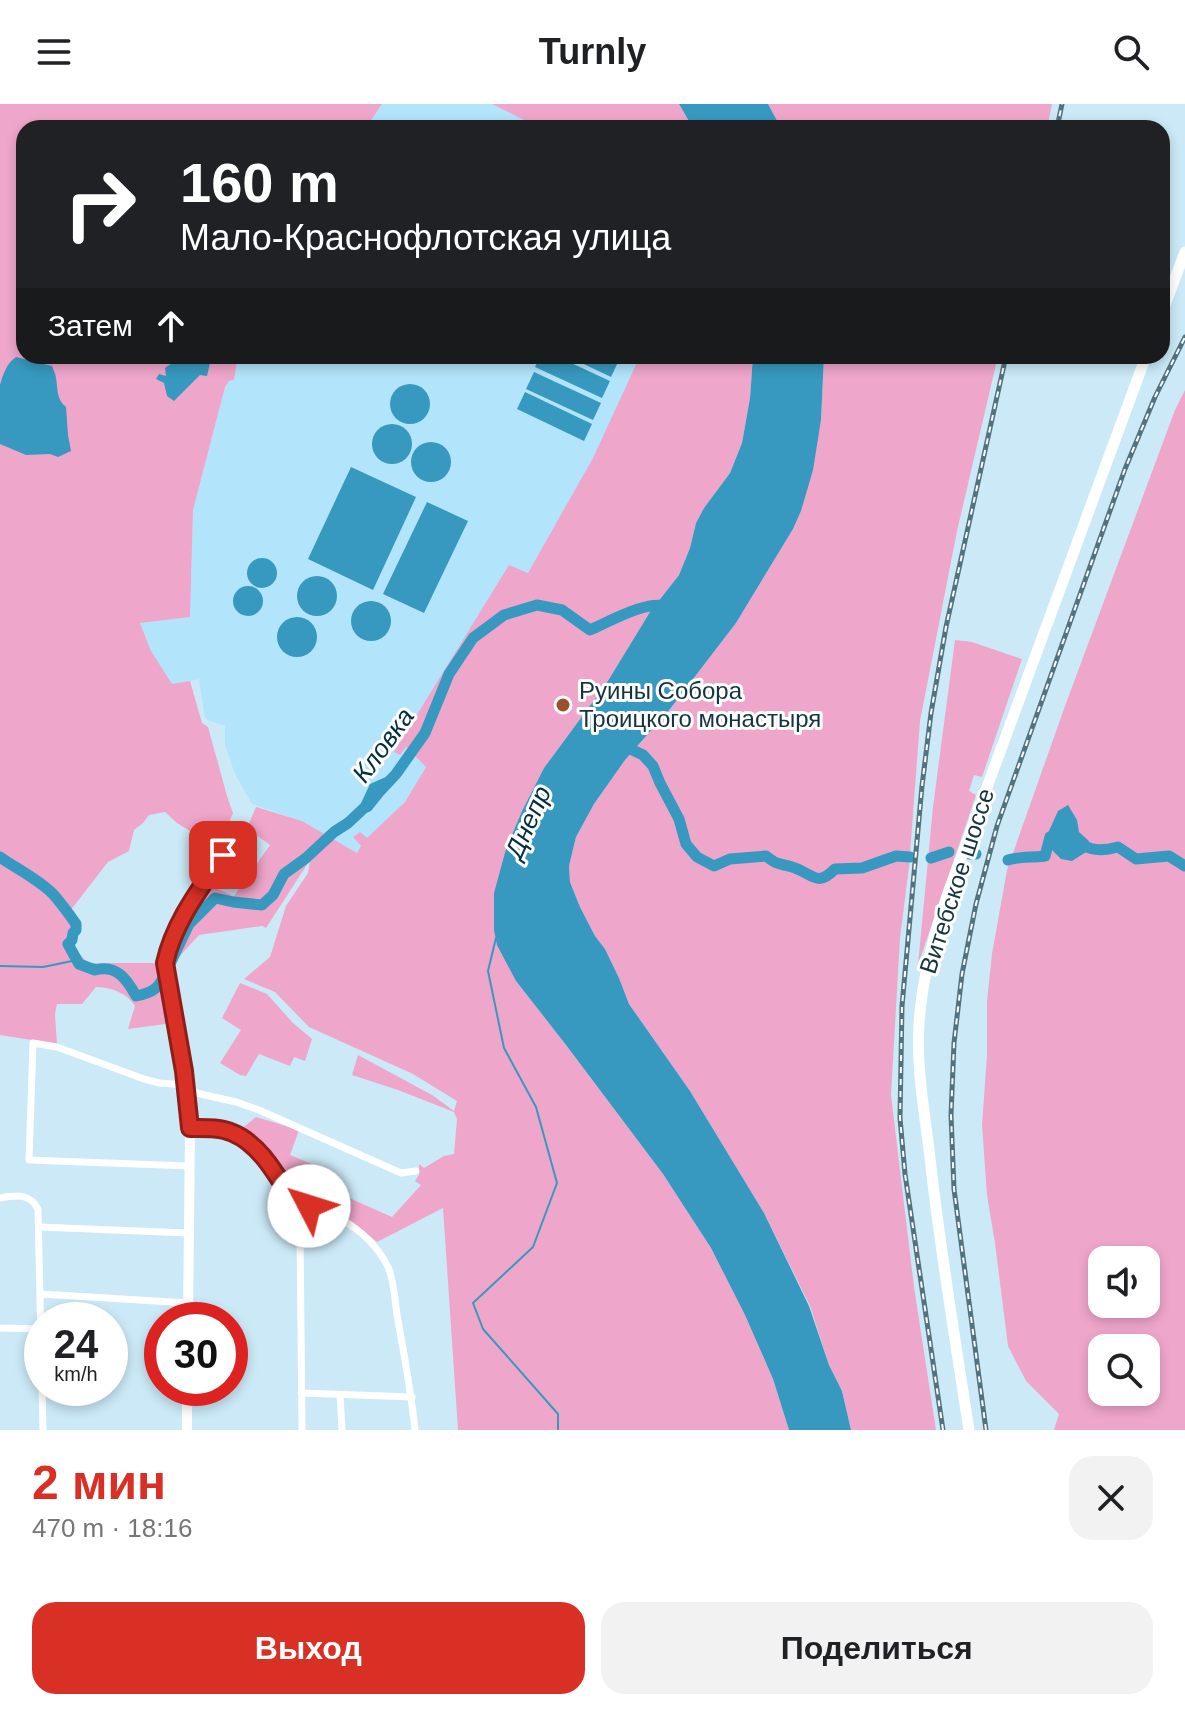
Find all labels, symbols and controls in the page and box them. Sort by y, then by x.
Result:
icon: menu [32,30,76,74]
icon: search [1109,30,1153,74]
text: Turnly [539,31,646,72]
text: 160 m [180,151,339,214]
icon: right [48,152,152,256]
text: Мало-Краснофлотская улица [180,217,671,258]
icon: ahead [149,304,193,348]
text: Затем [48,309,133,342]
place label: Руины Собора Троицкого монастыря [579,677,821,732]
marker: Руины Собора Троицкого монастыря [554,696,572,714]
water label: Кловка [346,702,420,788]
water label: Днепр [498,781,557,865]
street label: Витебское шоссе [914,785,999,977]
pin [189,821,257,889]
icon: arrive [201,833,245,877]
position arrow [267,1164,351,1248]
map controls [1088,1246,1160,1406]
button: sound [1088,1246,1160,1318]
speed limit sign: 30 [144,1302,248,1406]
text: 24 [54,1322,98,1366]
button: search [1088,1334,1160,1406]
text: km/h [54,1363,98,1385]
text: 2 мин [32,1456,166,1509]
button: close [1069,1456,1153,1540]
text: 470 m · 18:16 [32,1513,192,1543]
button: Выход [32,1602,585,1694]
button: Поделиться [601,1602,1153,1694]

